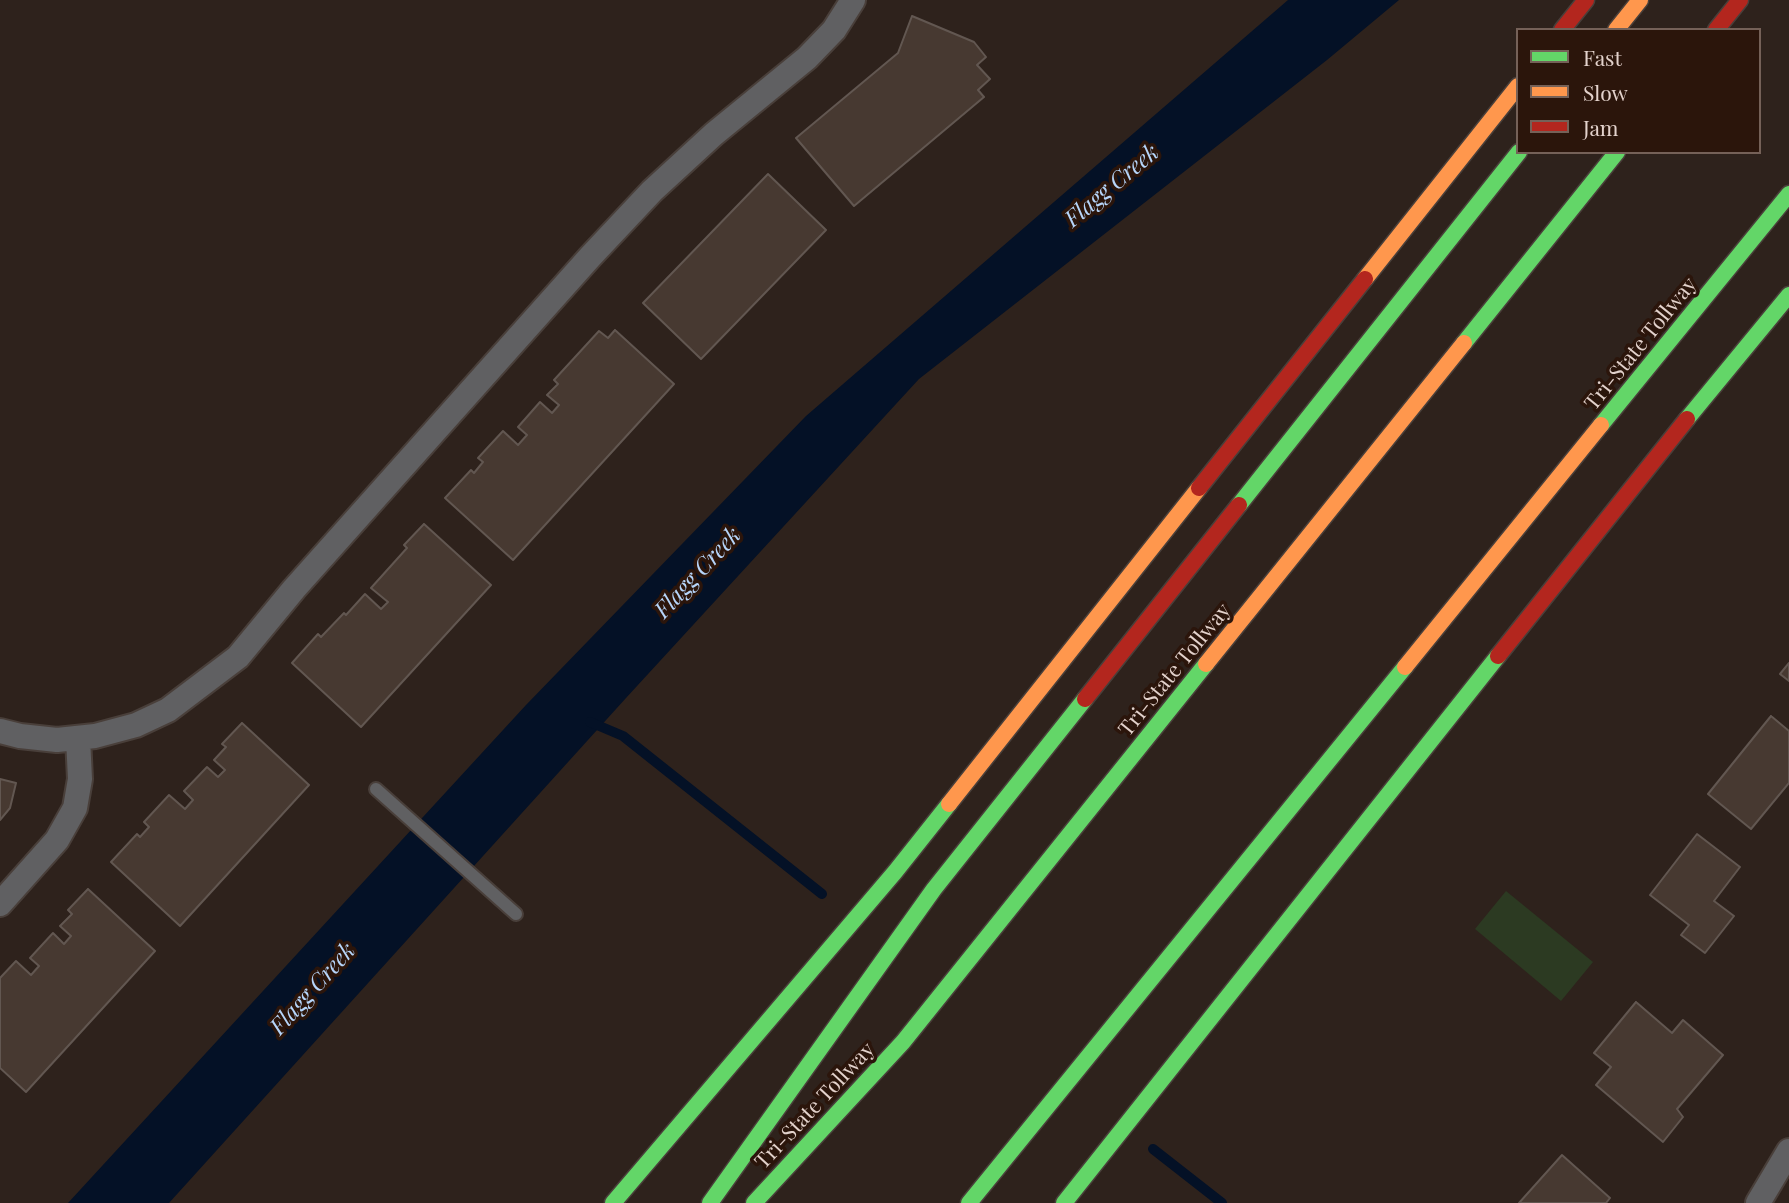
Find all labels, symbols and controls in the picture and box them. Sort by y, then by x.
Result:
legend [1516,28,1761,154]
text: Fast [1583,43,1622,71]
text: Slow [1583,78,1628,106]
text: Jam [1583,113,1619,141]
water label: Flagg Creek [1059,139,1165,233]
street label: Tri-State Tollway [1580,272,1702,416]
water label: Flagg Creek [649,522,747,624]
street label: Tri-State Tollway [1114,598,1236,742]
water label: Flagg Creek [265,937,361,1041]
street label: Tri-State Tollway [750,1038,880,1174]

